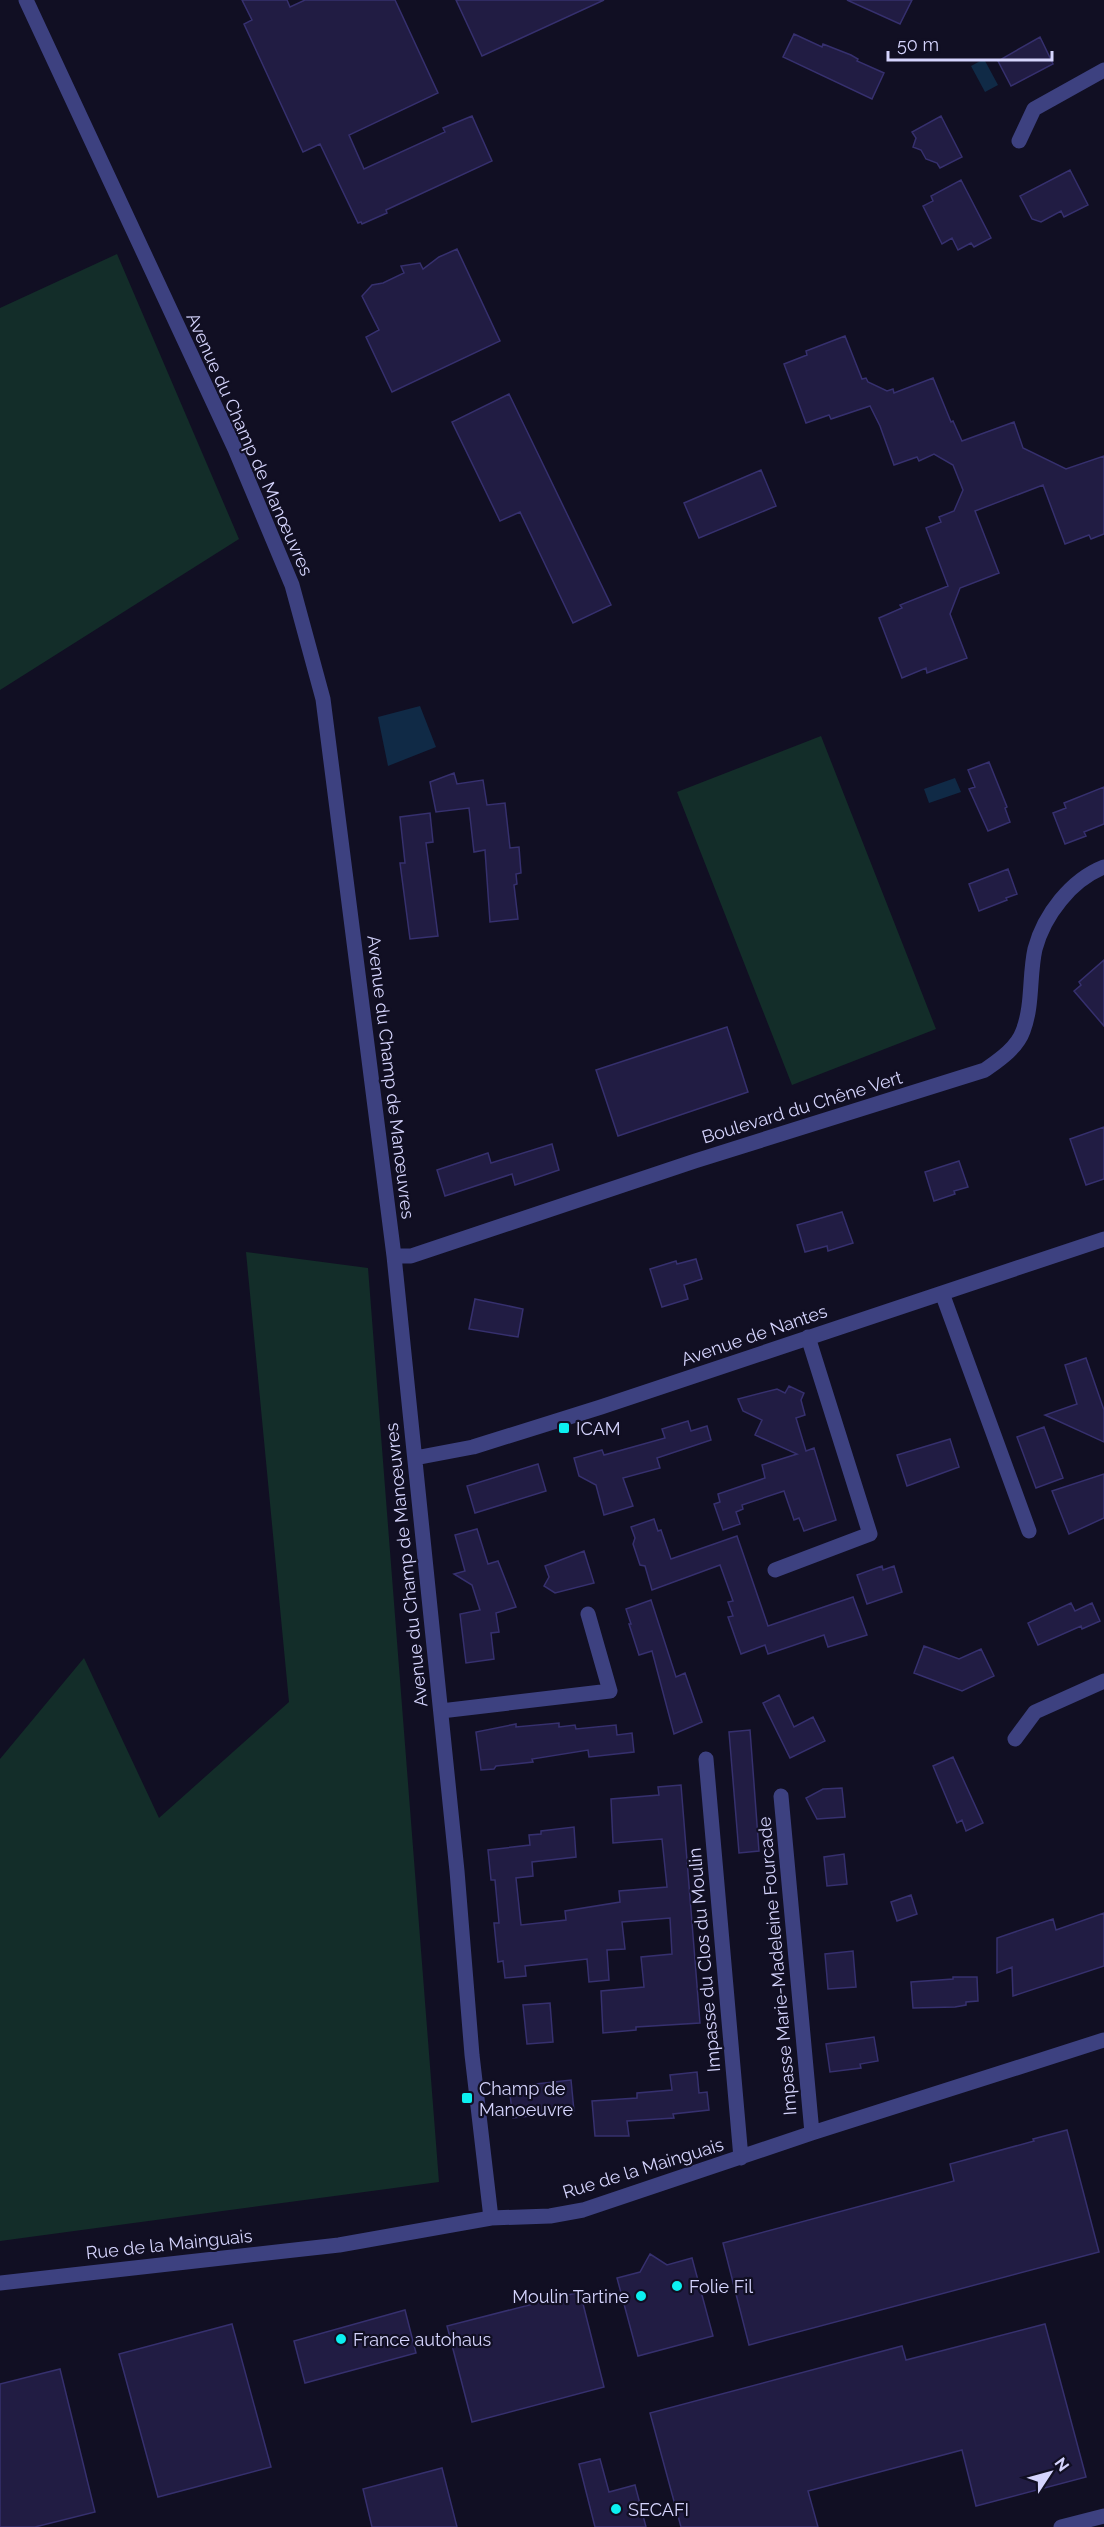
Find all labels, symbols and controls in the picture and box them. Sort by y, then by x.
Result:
scale bar [888,24,1052,62]
text: 50 m [897,34,939,55]
street label: Avenue du Champ de Manœuvres [182,309,318,579]
street label: Avenue du Champ de Manœuvres [363,934,419,1220]
street label: Boulevard du Chêne Vert [699,1066,905,1148]
street label: Avenue de Nantes [678,1300,830,1370]
place label: ICAM [576,1418,621,1439]
marker: ICAM [557,1421,571,1435]
street label: Avenue du Champ de Manœuvres [381,1422,431,1708]
street label: Impasse Marie-Madeleine Fourcade [753,1815,801,2116]
street label: Impasse du Clos du Moulin [684,1847,724,2073]
place label: Champ de Manoeuvre [479,2078,574,2120]
marker: Champ de Manoeuvre [460,2091,474,2105]
street label: Rue de la Mainguais [560,2133,726,2202]
street label: Rue de la Mainguais [85,2225,254,2263]
place label: Folie Fil [689,2276,753,2297]
marker: Folie Fil [670,2279,684,2293]
place label: Moulin Tartine [512,2286,629,2307]
marker: Moulin Tartine [634,2289,648,2303]
place label: France autohaus [353,2329,492,2350]
marker: France autohaus [334,2332,348,2346]
north arrow [1020,2443,1080,2503]
text: N [1050,2454,1073,2475]
place label: SECAFI [628,2499,689,2520]
marker: SECAFI [609,2502,623,2516]

